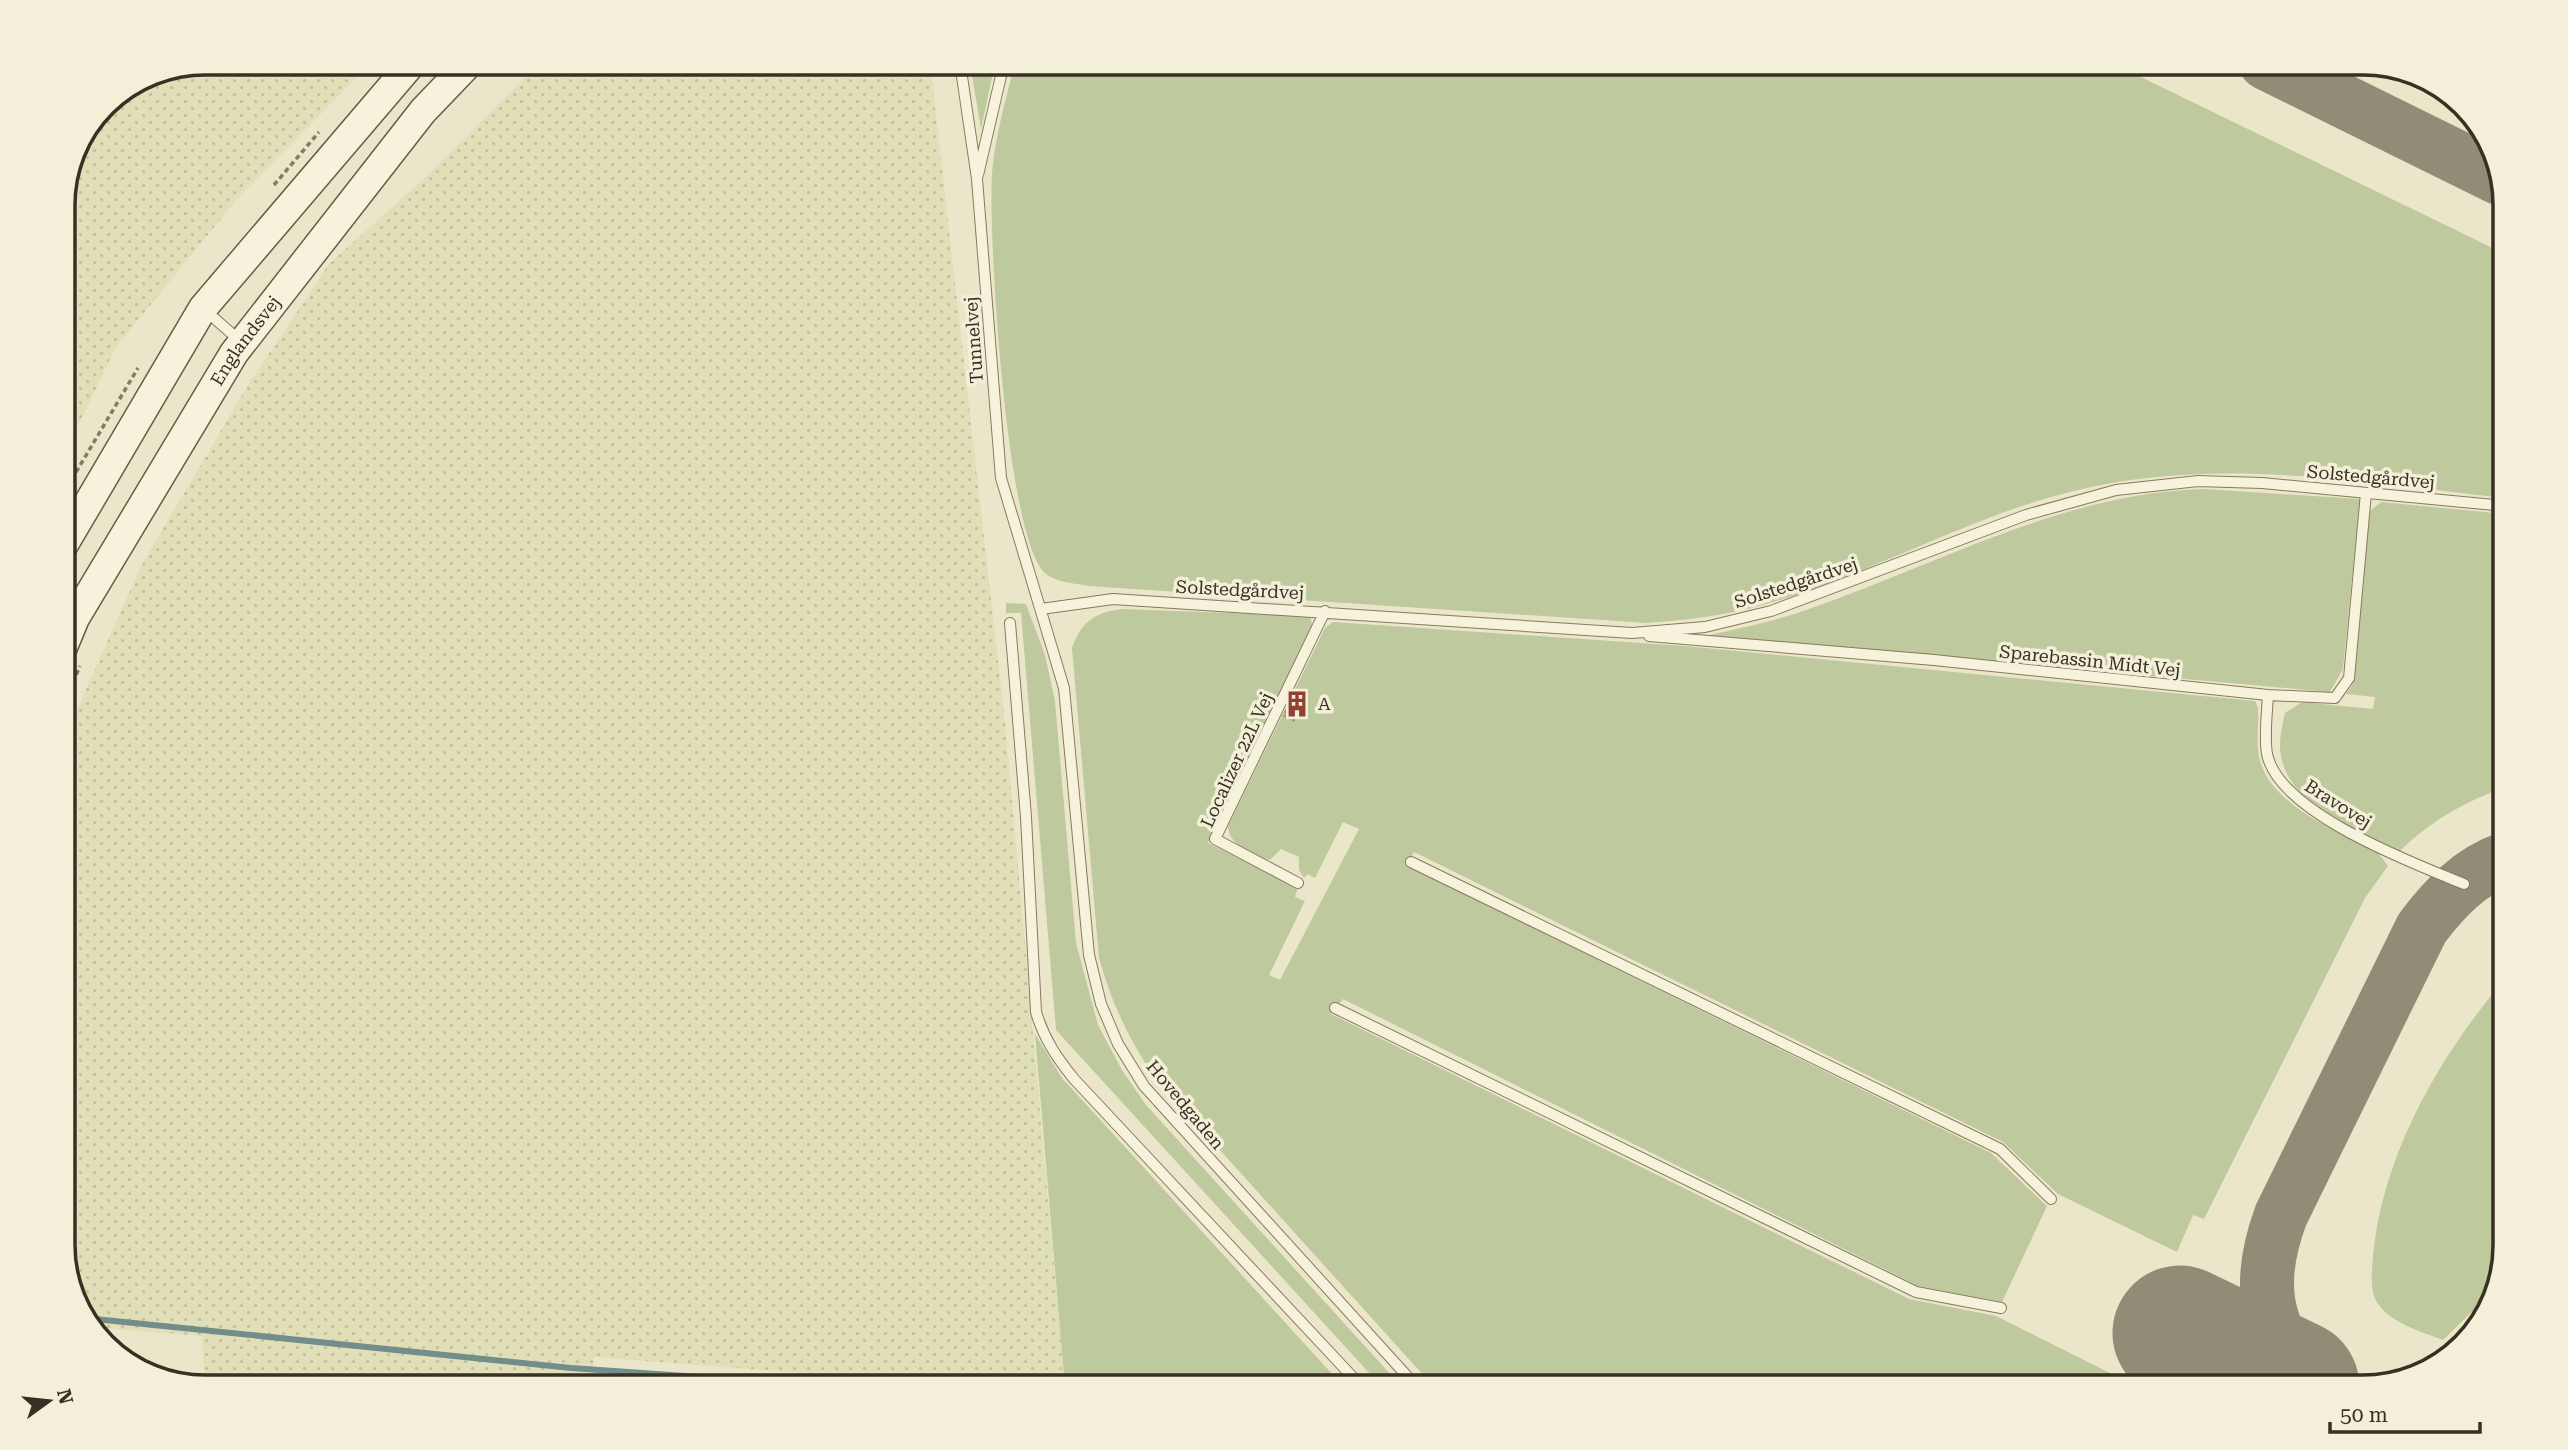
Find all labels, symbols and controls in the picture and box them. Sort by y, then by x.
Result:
street label: Englandsvej [206,292,285,389]
street label: Tunnelvej [960,296,987,384]
street label: Solstedgårdvej [2306,460,2436,493]
street label: Solstedgårdvej [1732,553,1860,612]
street label: Solstedgårdvej [1175,576,1305,603]
street label: Sparebassin Midt Vej [1998,641,2182,680]
street label: Localizer 22L Vej [1196,689,1277,831]
building icon: A [1282,689,1312,719]
place label: A [1318,693,1331,714]
street label: Bravovej [2301,775,2375,832]
street label: Hovedgaden [1142,1056,1229,1154]
north arrow [14,1366,84,1436]
text: N [52,1387,78,1407]
scale bar [2330,1390,2480,1434]
text: 50 m [2340,1403,2388,1427]

